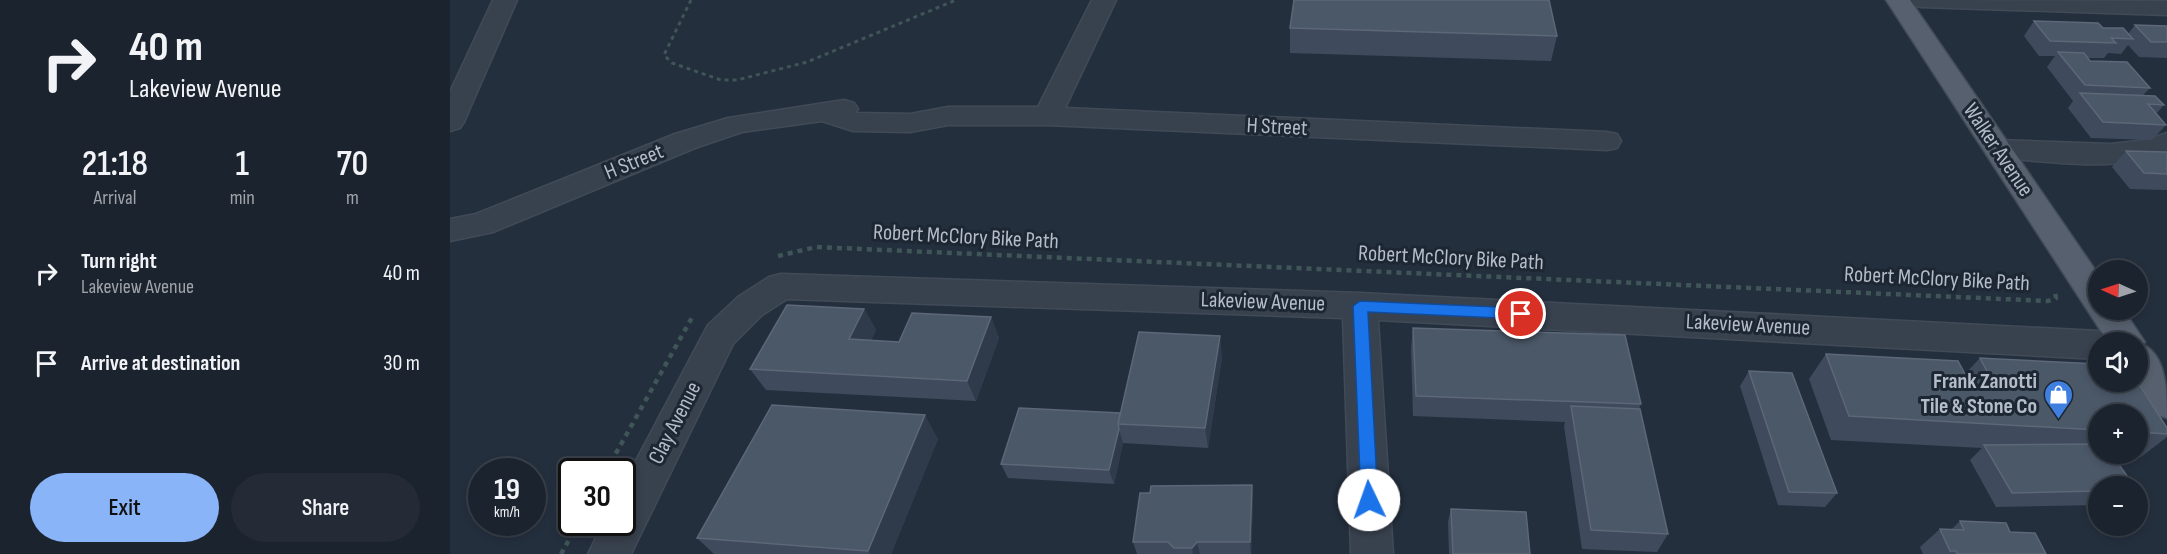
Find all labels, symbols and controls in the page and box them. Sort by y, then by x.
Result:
text: 40 m [129,22,203,73]
icon: right [30,24,108,102]
text: Lakeview Avenue [129,73,282,105]
street label: Walker Avenue [1957,98,2039,202]
street label: H Street [1246,112,1308,142]
street label: H Street [601,138,668,186]
text: 21:18 [82,143,148,186]
text: 1 [236,143,249,186]
text: 70 [337,143,368,186]
text: Arrival [93,186,136,210]
text: min [230,186,255,210]
text: m [346,186,359,210]
street label: Robert McClory Bike Path [872,219,1060,255]
street label: Robert McClory Bike Path [1357,240,1545,276]
text: Turn right [81,248,157,275]
icon: right [30,257,63,290]
text: 40 m [383,260,420,287]
north arrow [2088,260,2148,320]
map controls [2088,260,2148,536]
street label: Robert McClory Bike Path [1843,261,2031,297]
text: Lakeview Avenue [81,275,194,299]
street label: Lakeview Avenue [1200,286,1326,318]
pin [1495,288,1546,339]
icon: arrive [1504,297,1537,330]
street label: Lakeview Avenue [1685,308,1811,342]
button: sound [2088,332,2148,392]
icon: arrive [30,347,63,380]
text: Arrive at destination [81,350,240,377]
text: 30 m [383,350,420,377]
place label: Frank Zanotti Tile & Stone Co [1921,368,2037,420]
street label: Clay Avenue [643,377,707,469]
shop icon: Frank Zanotti Tile & Stone Co [2042,378,2074,420]
button: + [2088,404,2148,464]
speed limit sign: 30 [558,458,636,536]
position arrow [1337,468,1401,532]
text: 19 [494,472,520,508]
button: Exit [30,473,219,542]
button: Share [231,473,420,542]
button: − [2088,476,2148,536]
text: km/h [494,503,520,522]

